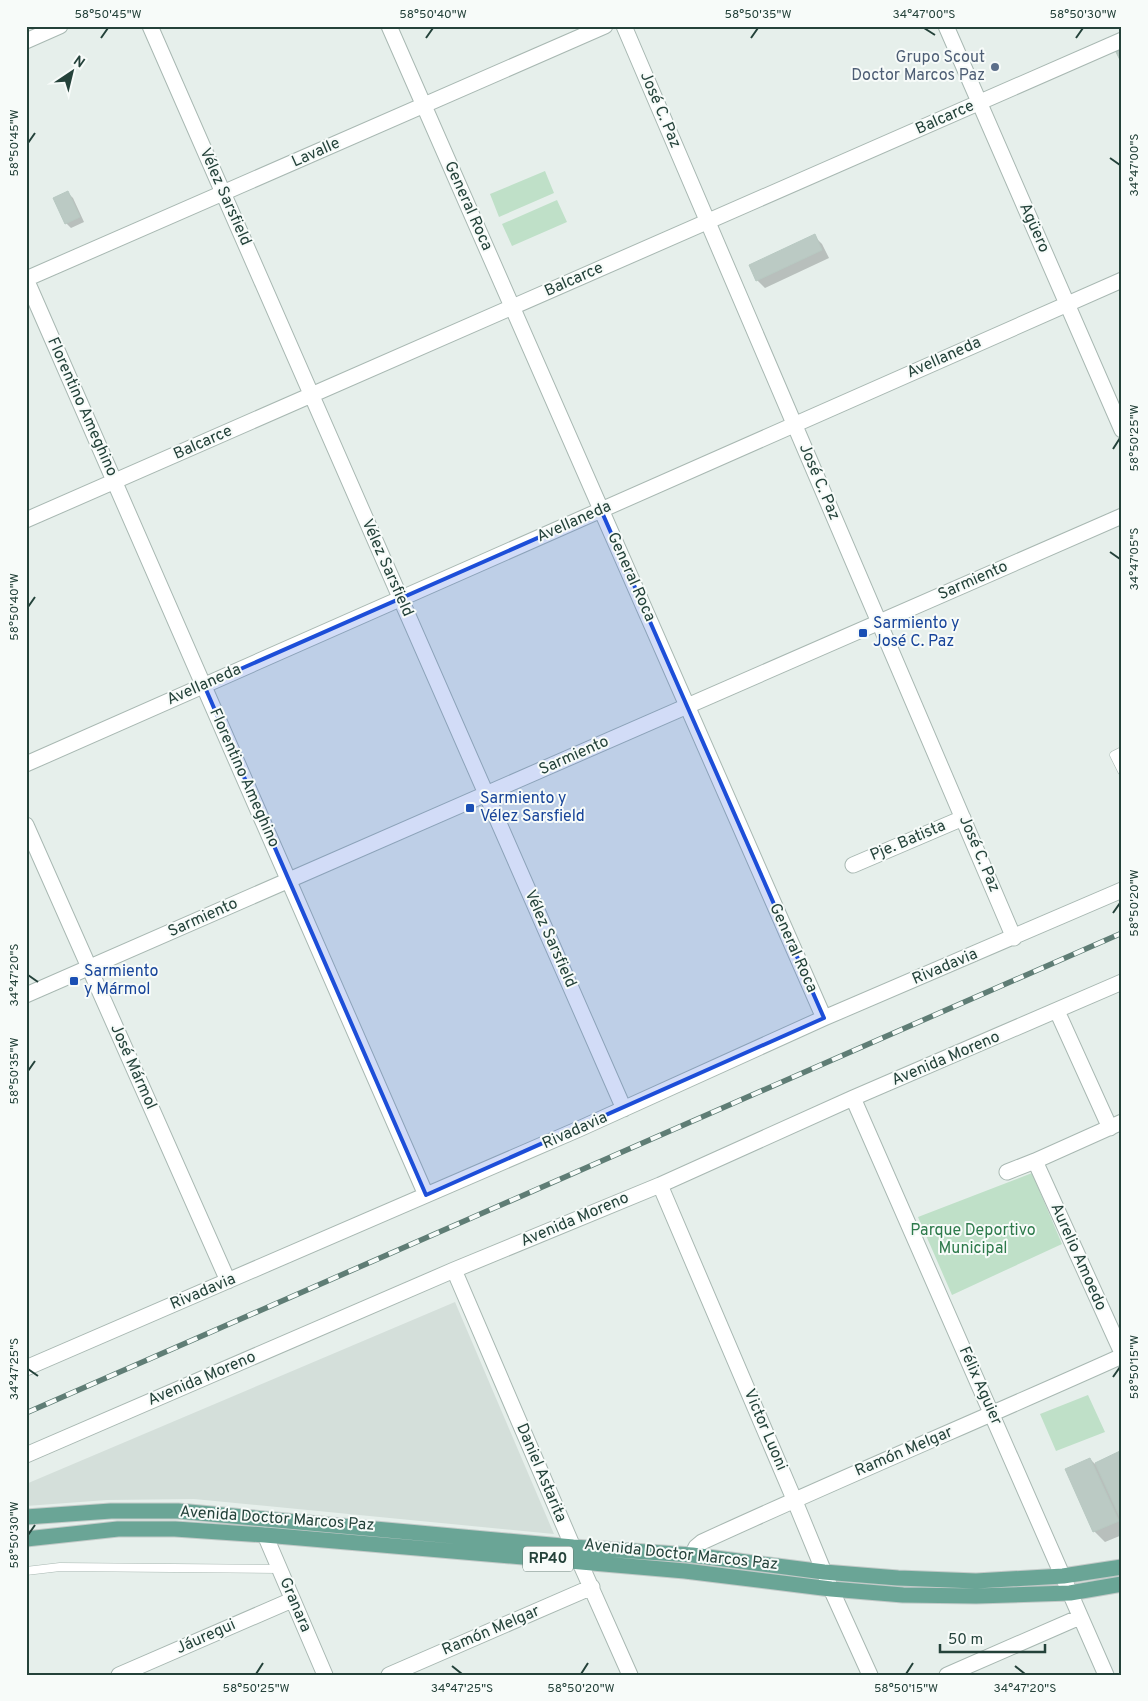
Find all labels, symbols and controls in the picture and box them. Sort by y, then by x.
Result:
text: 58°50'45"W [74,7,142,23]
text: 58°50'40"W [399,7,467,23]
text: 58°50'35"W [725,7,792,23]
text: 34°47'00"S [892,7,956,23]
text: 58°50'30"W [1049,7,1117,23]
north arrow [48,48,98,98]
place label: Grupo Scout Doctor Marcos Paz [851,48,985,86]
text: N [70,53,88,72]
marker: Grupo Scout Doctor Marcos Paz [989,61,1001,73]
street label: José C. Paz [635,69,685,151]
street label: Balcarce [912,96,978,140]
text: 58°50'45"W [7,109,23,177]
text: 34°47'00"S [1127,133,1143,197]
street label: Lavalle [289,134,343,172]
street label: Vélez Sarsfield [195,145,255,249]
street label: General Roca [439,158,497,254]
street label: Agüero [1014,200,1054,256]
street label: Balcarce [541,258,607,302]
street label: Avellaneda [904,333,984,383]
street label: Florentino Ameghino [42,334,122,480]
text: 58°50'25"W [1127,404,1143,472]
street label: Balcarce [170,421,236,465]
street label: José C. Paz [794,441,844,523]
street label: Avellaneda [534,497,614,547]
street label: Vélez Sarsfield [357,516,417,620]
text: 34°47'05"S [1127,528,1143,590]
street label: General Roca [602,529,660,625]
street label: Sarmiento [935,557,1011,605]
text: 58°50'40"W [7,573,23,641]
place label: Sarmiento y José C. Paz [873,614,960,652]
marker: Sarmiento y José C. Paz [857,627,869,639]
street label: Avellaneda [164,660,244,710]
street label: Florentino Ameghino [204,705,284,851]
street label: Sarmiento [536,732,612,780]
place label: Sarmiento y Vélez Sarsfield [480,789,585,827]
marker: Sarmiento y Vélez Sarsfield [464,802,476,814]
street label: José C. Paz [954,813,1004,895]
street label: Pje. Batista [867,816,949,866]
text: 58°50'20"W [1127,869,1143,937]
street label: Vélez Sarsfield [520,887,580,991]
street label: Sarmiento [165,894,241,942]
street label: General Roca [764,900,822,996]
text: 34°47'20"S [7,944,23,1006]
street label: Rivadavia [909,944,981,990]
place label: Sarmiento y Mármol [84,962,158,1000]
marker: Sarmiento y Mármol [68,975,80,987]
street label: José Mármol [105,1021,161,1113]
street label: Avenida Moreno [889,1027,1003,1091]
text: 58°50'35"W [7,1038,23,1105]
street label: Rivadavia [539,1108,611,1154]
street label: Avenida Moreno [518,1188,632,1252]
street label: Aurelio Amoedo [1045,1200,1111,1314]
park label: Parque Deportivo Municipal [910,1221,1036,1259]
street label: Rivadavia [167,1269,239,1315]
text: 58°50'15"W [1127,1335,1143,1399]
text: 34°47'25"S [7,1338,23,1400]
street label: Félix Aguier [954,1344,1006,1428]
street label: Avenida Moreno [145,1347,259,1411]
street label: Victor Luoni [739,1386,791,1474]
street label: Daniel Astarita [511,1421,571,1525]
street label: Ramón Melgar [852,1422,956,1482]
text: 58°50'30"W [7,1501,23,1569]
street label: Avenida Doctor Marcos Paz [179,1502,375,1536]
street label: Avenida Doctor Marcos Paz [583,1535,779,1575]
road number: RP40 [523,1546,573,1572]
street label: Granara [275,1575,315,1635]
street label: Ramón Melgar [439,1601,543,1661]
street label: Jáuregui [173,1615,239,1659]
scale bar [940,1621,1046,1653]
text: 50 m [948,1631,983,1650]
text: 58°50'25"W [222,1681,290,1697]
text: 34°47'25"S [431,1681,493,1697]
text: 58°50'20"W [547,1681,615,1697]
text: 58°50'15"W [874,1681,938,1697]
text: 34°47'20"S [994,1681,1056,1697]

